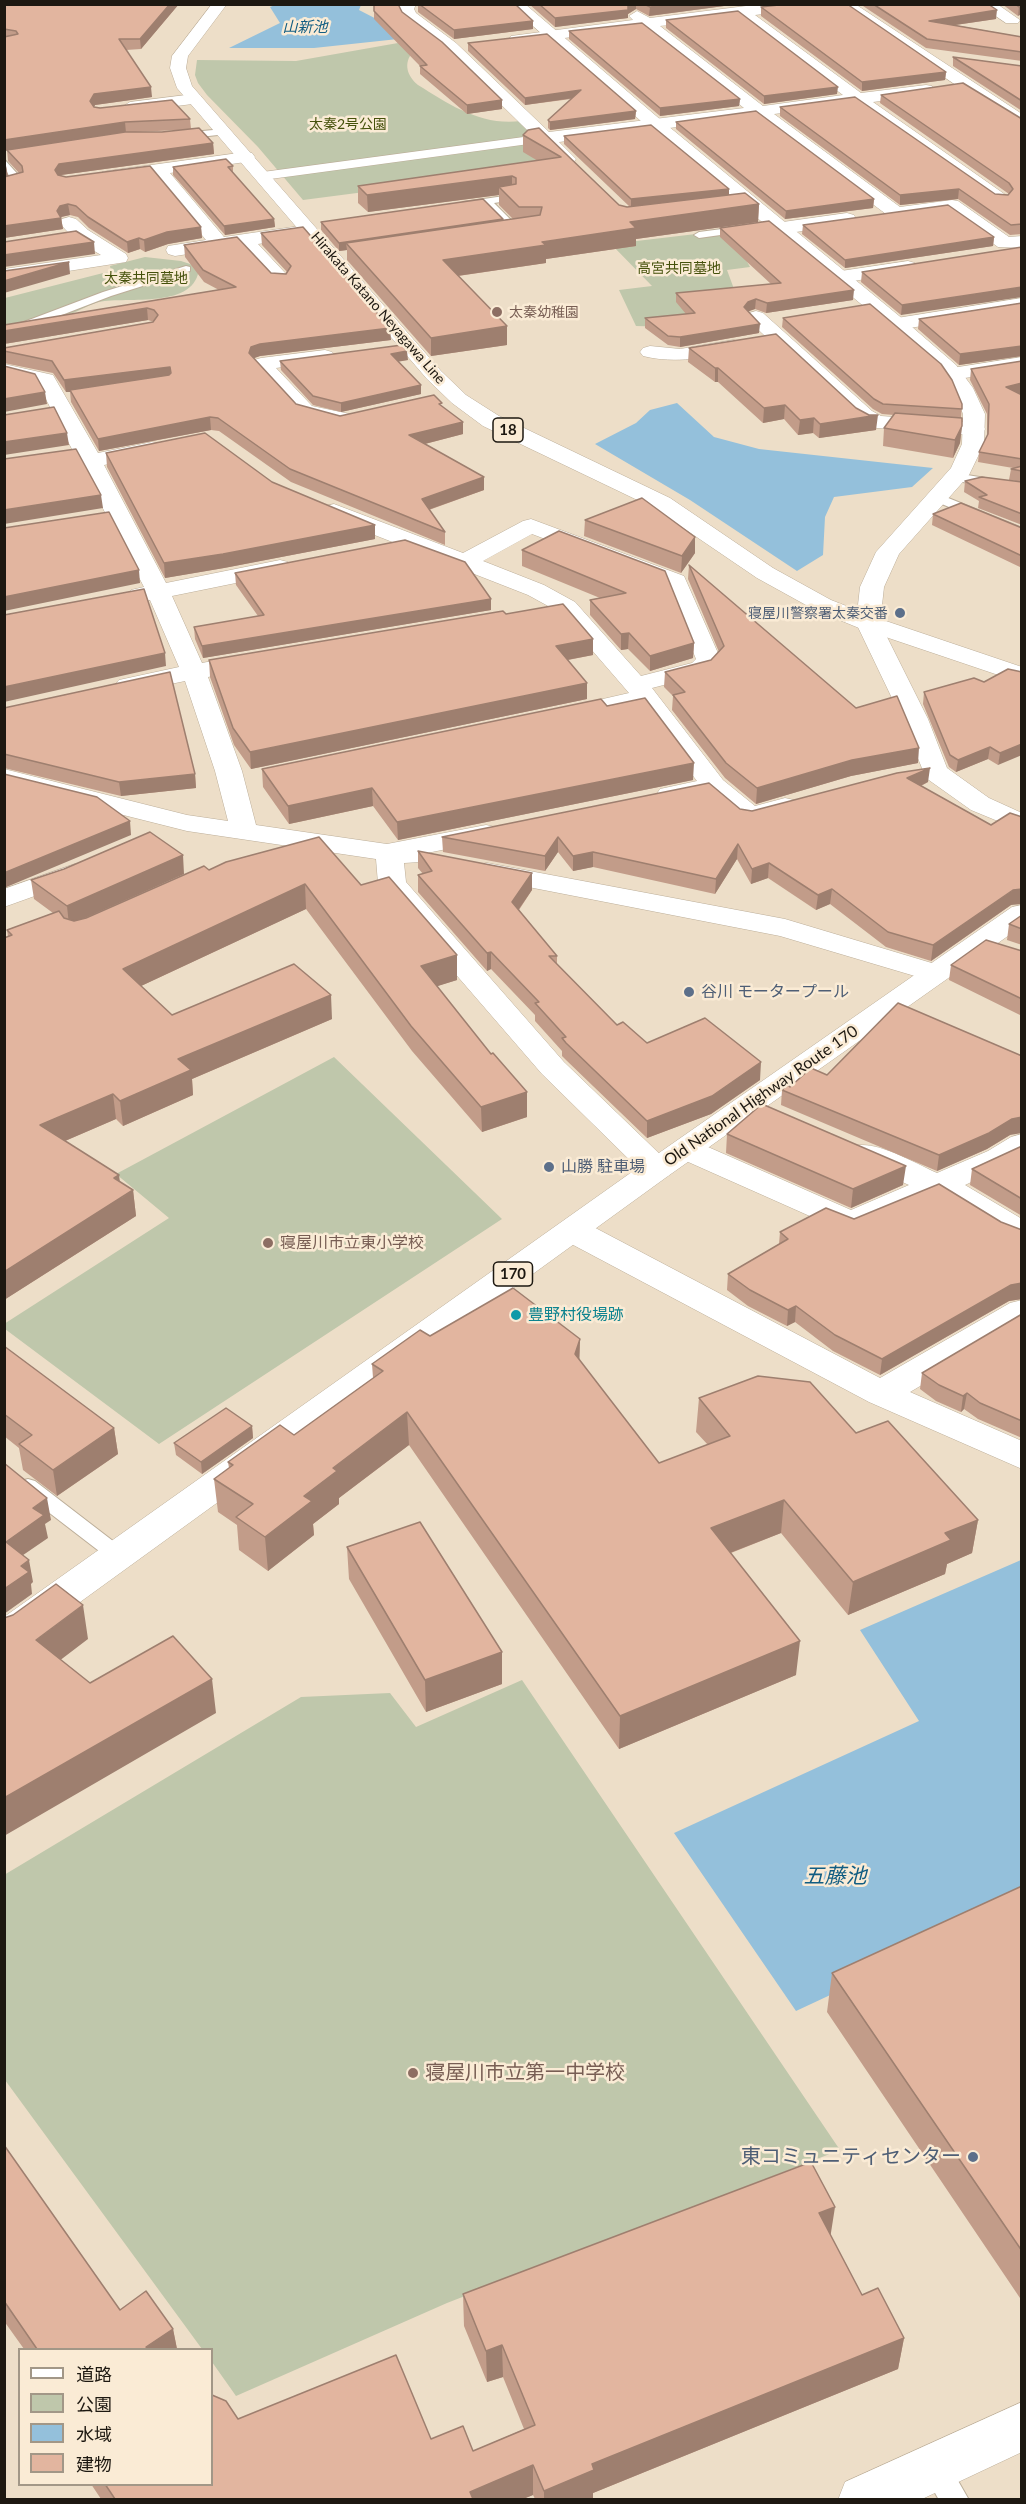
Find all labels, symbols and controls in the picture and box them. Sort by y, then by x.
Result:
water label: 山新池 [283,18,327,36]
park label: 太秦2号公園 [309,116,387,132]
street label: Hirakata Katano Neyagawa Line [307,229,449,387]
park label: 高宮共同墓地 [637,260,721,276]
park label: 太秦共同墓地 [104,270,188,286]
place label: 太秦幼稚園 [509,304,579,320]
marker: 太秦幼稚園 [490,305,504,319]
road number: 18 [493,418,523,442]
place label: 寝屋川警察署太秦交番 [748,605,888,621]
marker: 寝屋川警察署太秦交番 [893,606,907,620]
place label: 谷川 モータープール [701,982,849,1002]
marker: 谷川 モータープール [682,985,696,999]
street label: Old National Highway Route 170 [660,1022,862,1170]
place label: 山勝 駐車場 [561,1157,645,1177]
marker: 山勝 駐車場 [542,1160,556,1174]
place label: 寝屋川市立東小学校 [280,1233,424,1253]
marker: 寝屋川市立東小学校 [261,1236,275,1250]
road number: 170 [494,1262,532,1286]
place label: 豊野村役場跡 [528,1305,624,1325]
marker: 豊野村役場跡 [509,1308,523,1322]
water label: 五藤池 [804,1863,866,1889]
place label: 寝屋川市立第一中学校 [425,2061,625,2085]
marker: 寝屋川市立第一中学校 [406,2066,420,2080]
place label: 東コミュニティセンター [741,2145,961,2169]
marker: 東コミュニティセンター [966,2150,980,2164]
legend [18,2348,213,2486]
text: 道路 [76,2363,112,2385]
text: 公園 [76,2393,112,2415]
text: 水域 [76,2423,112,2445]
text: 建物 [76,2453,112,2475]

